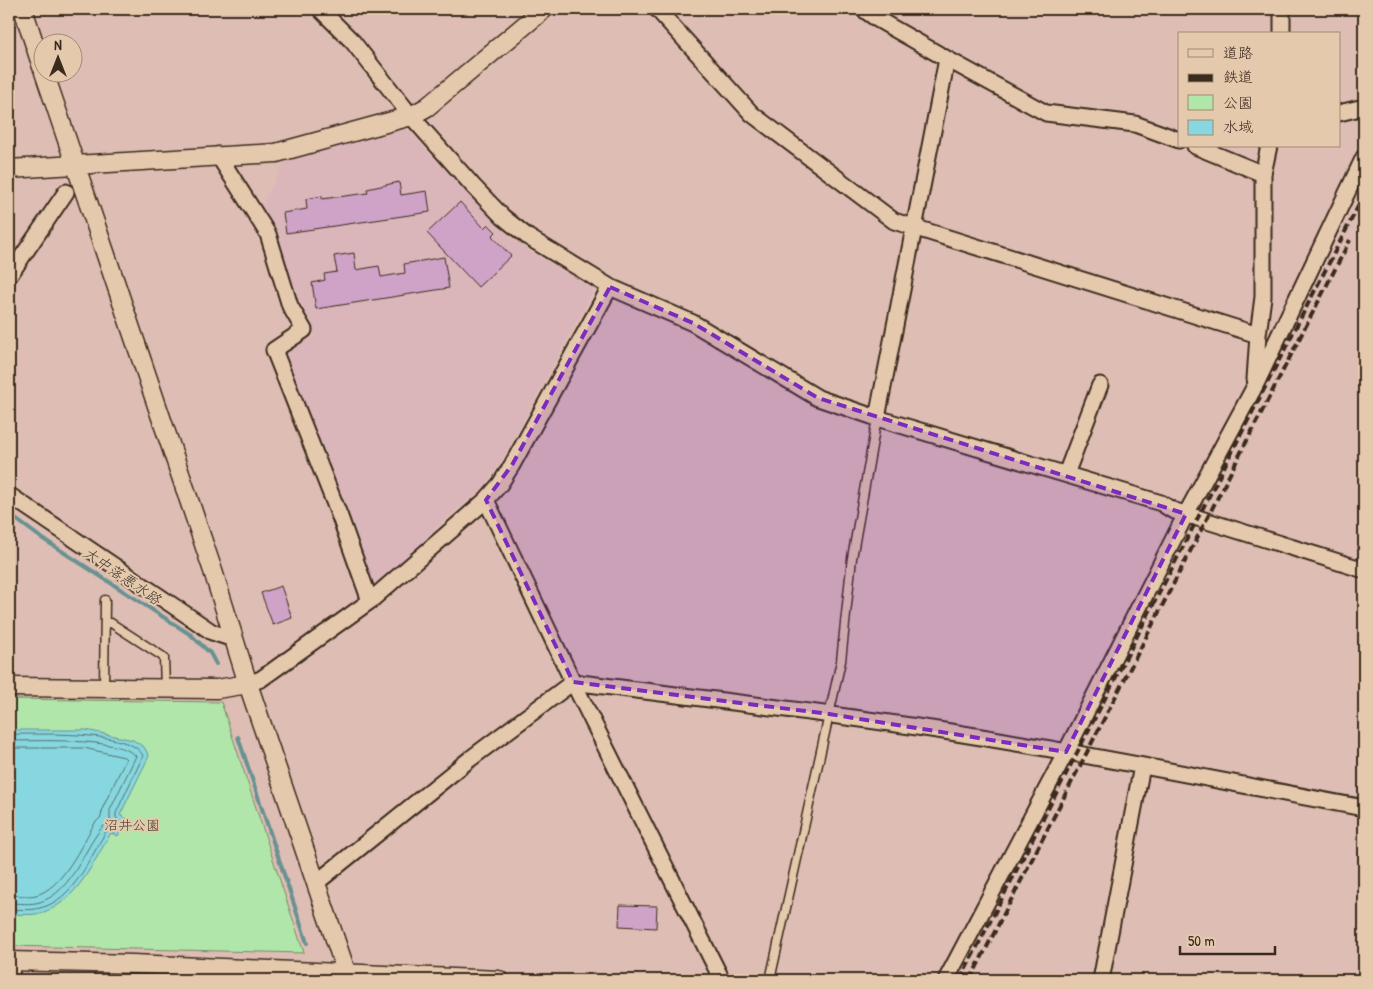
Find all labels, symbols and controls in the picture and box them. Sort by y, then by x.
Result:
north arrow [32,32,82,82]
legend [1178,32,1340,148]
text: N [54,35,62,54]
text: 道路 [1223,42,1253,63]
text: 鉄道 [1223,66,1253,87]
text: 公園 [1223,92,1253,113]
text: 水域 [1223,116,1253,137]
water label: 大中落悪水路 [79,542,166,610]
park label: 沼井公園 [104,815,160,834]
scale bar [1180,924,1276,956]
text: 50 m [1188,930,1215,951]

